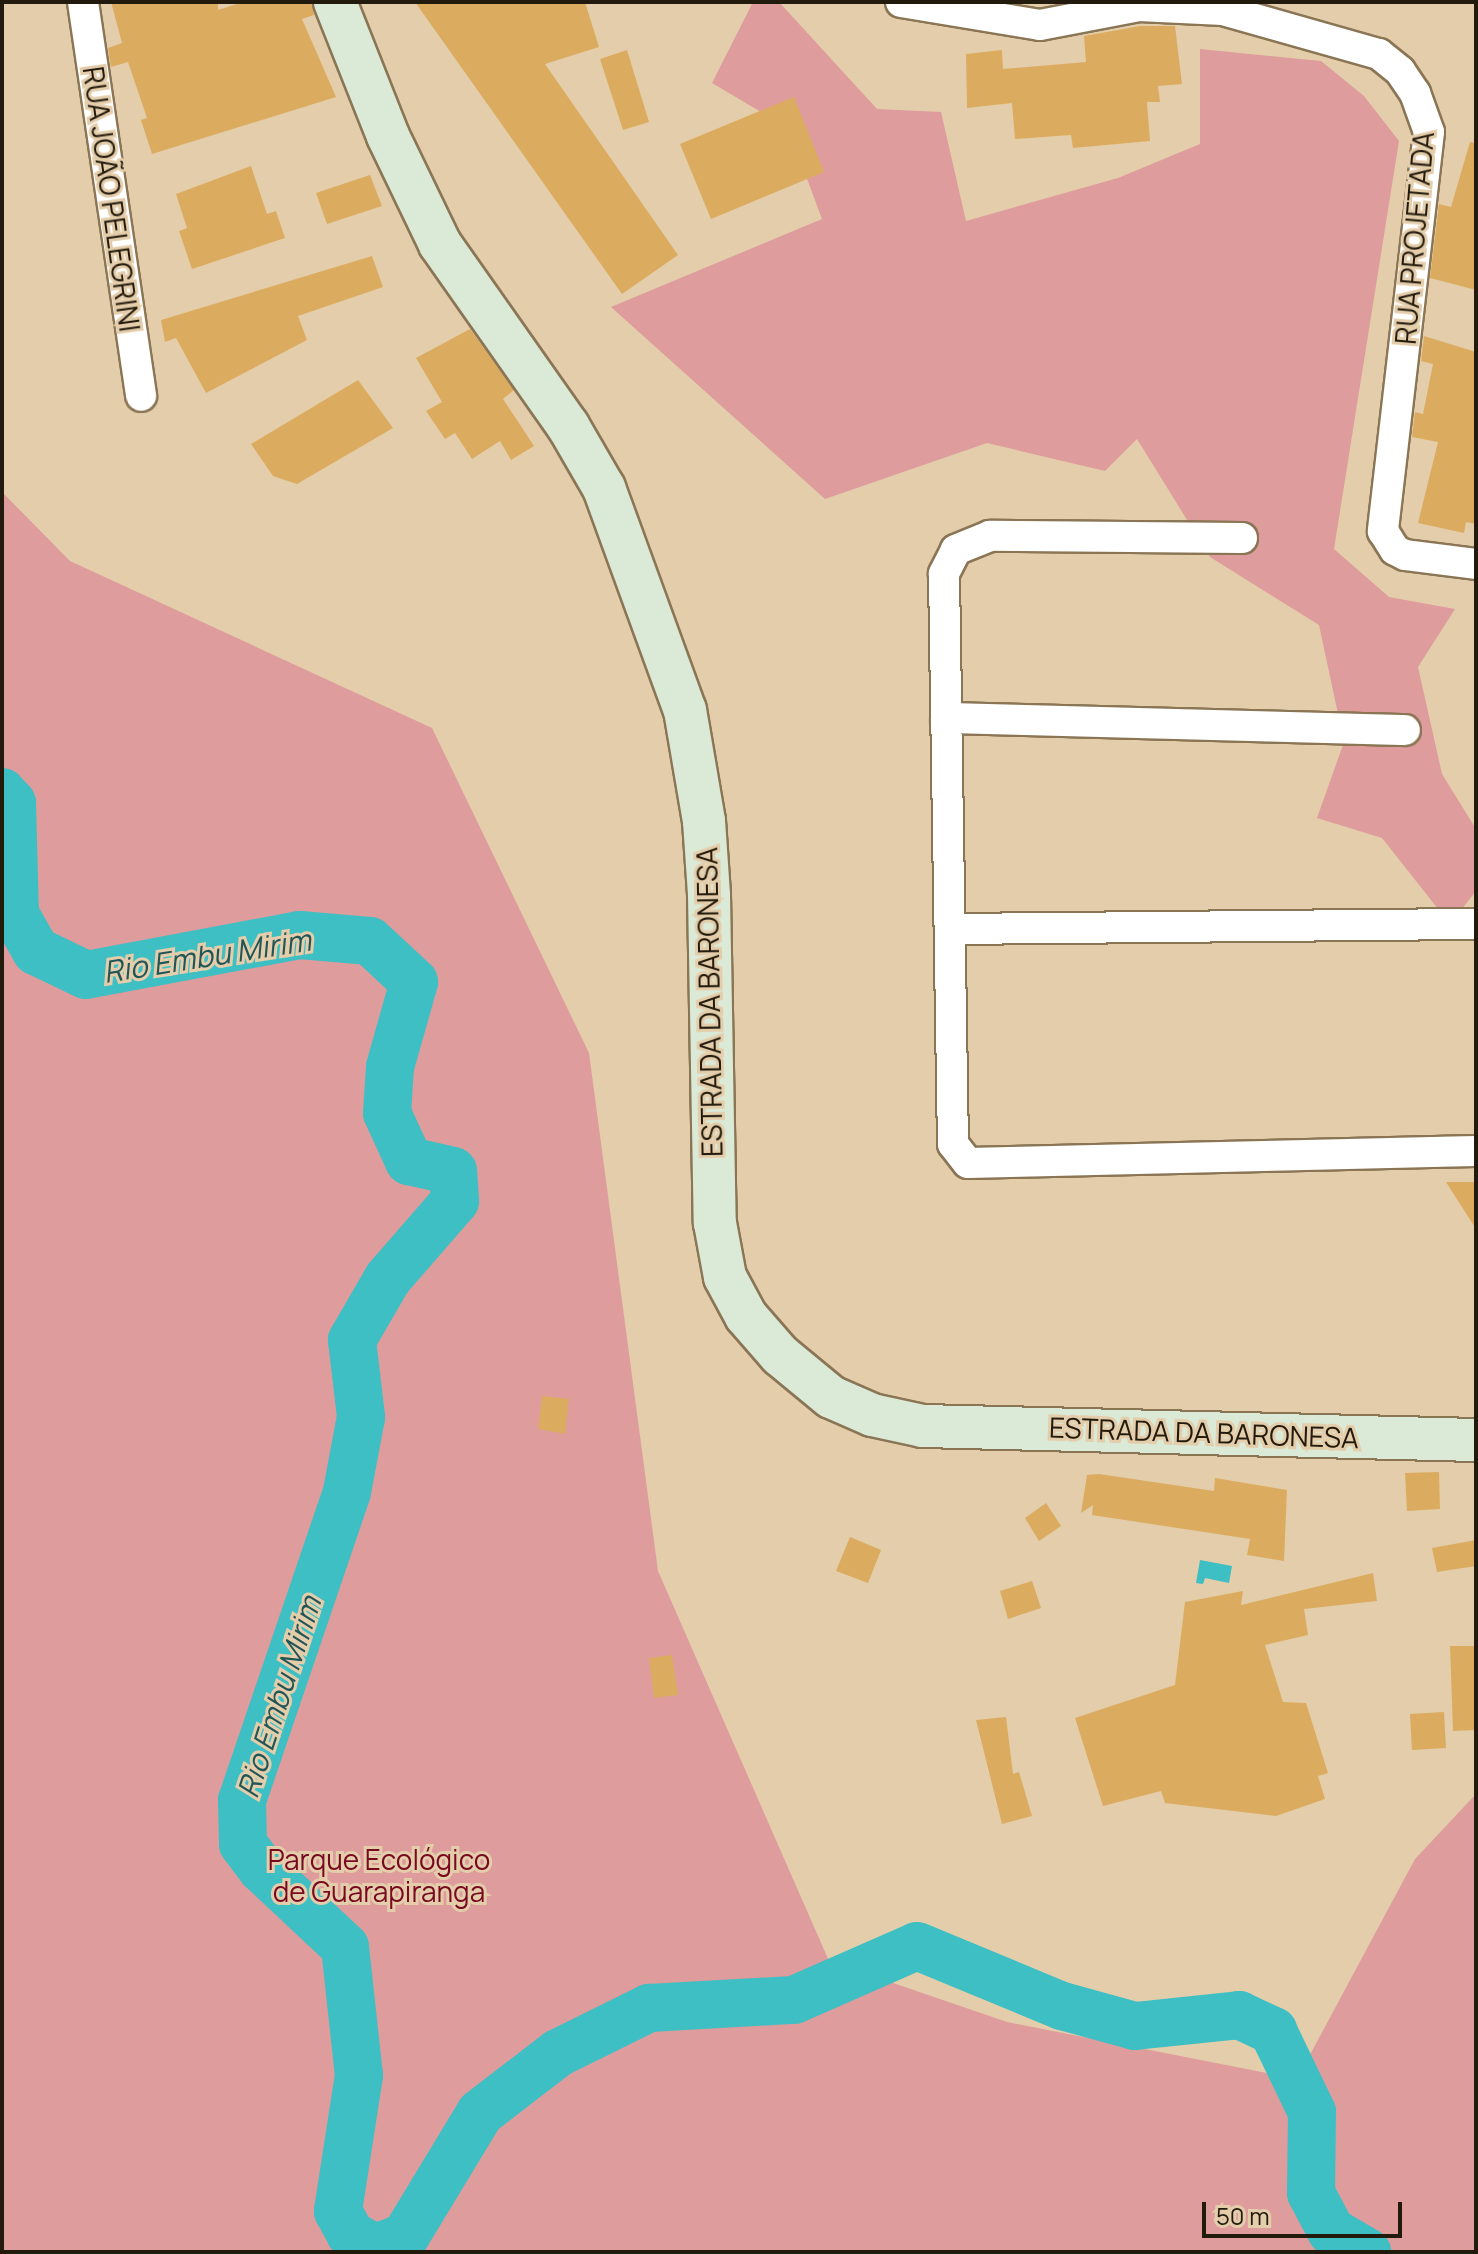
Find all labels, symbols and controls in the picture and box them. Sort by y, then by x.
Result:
street label: RUA JOÃO PELEGRINI [77,64,147,334]
street label: RUA PROJETADA [1388,130,1440,346]
street label: ESTRADA DA BARONESA [689,847,729,1157]
water label: Rio Embu Mirim [101,922,313,990]
street label: ESTRADA DA BARONESA [1049,1410,1359,1454]
water label: Rio Embu Mirim [230,1592,328,1802]
park label: Parque Ecológico de Guarapiranga [268,1842,490,1908]
scale bar [1206,2186,1406,2236]
text: 50 m [1216,2199,1270,2232]

